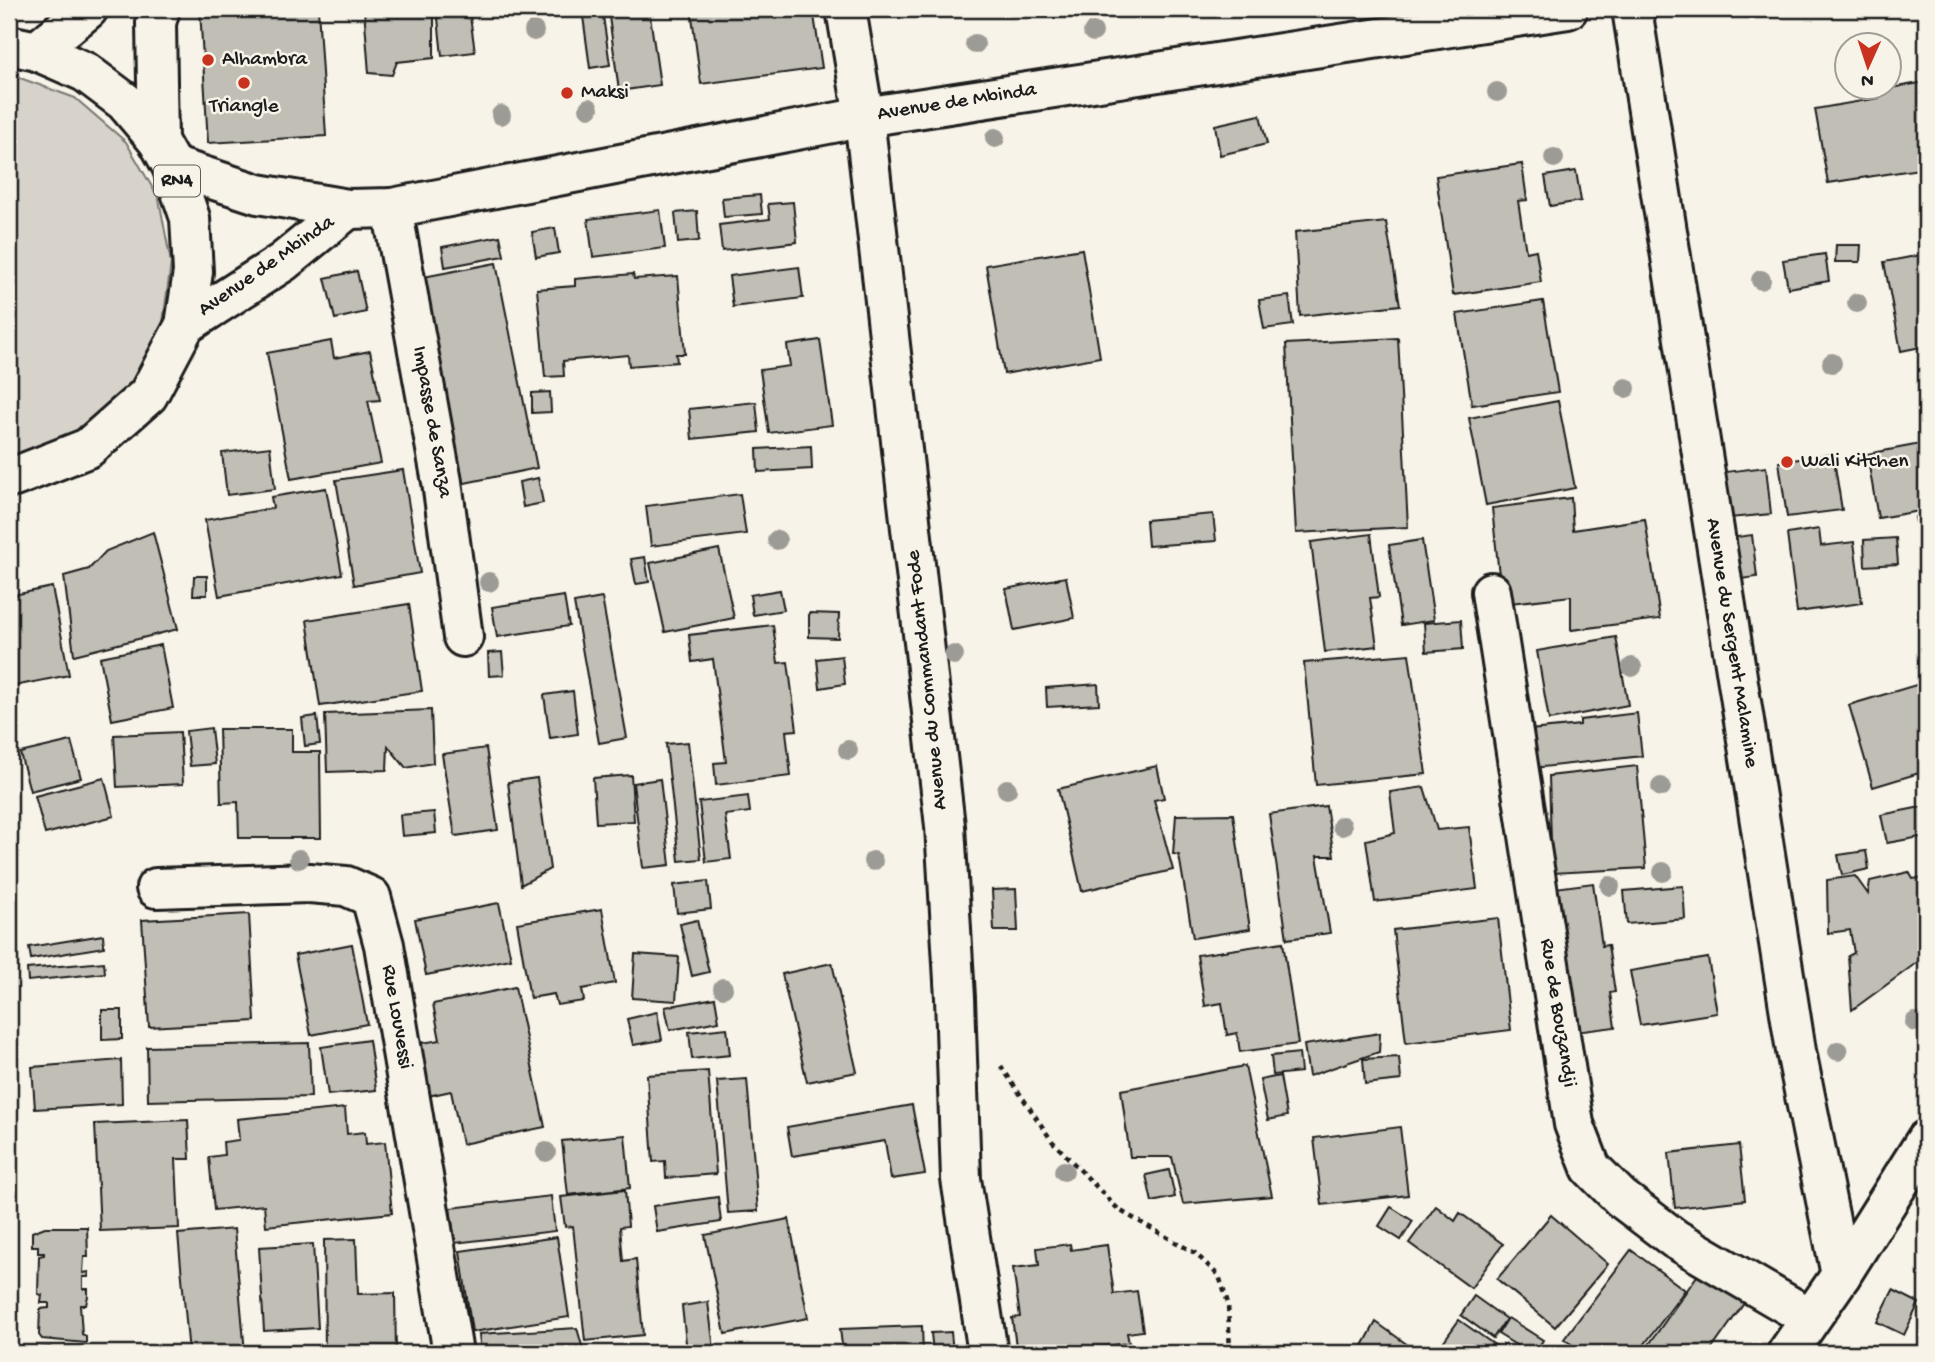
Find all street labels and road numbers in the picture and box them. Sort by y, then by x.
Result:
street label: Avenue de Mbinda [876,78,1039,128]
road number: RN4 [154,166,200,196]
street label: Avenue de Mbinda [194,210,341,323]
street label: Impasse de Sanza [405,344,457,501]
street label: Avenue du Sergent Malamine [1699,516,1763,771]
street label: Avenue du Commandant Fode [902,548,954,811]
street label: Rue de Bouzandji [1533,937,1581,1089]
street label: Rue Louvessi [375,963,417,1071]

